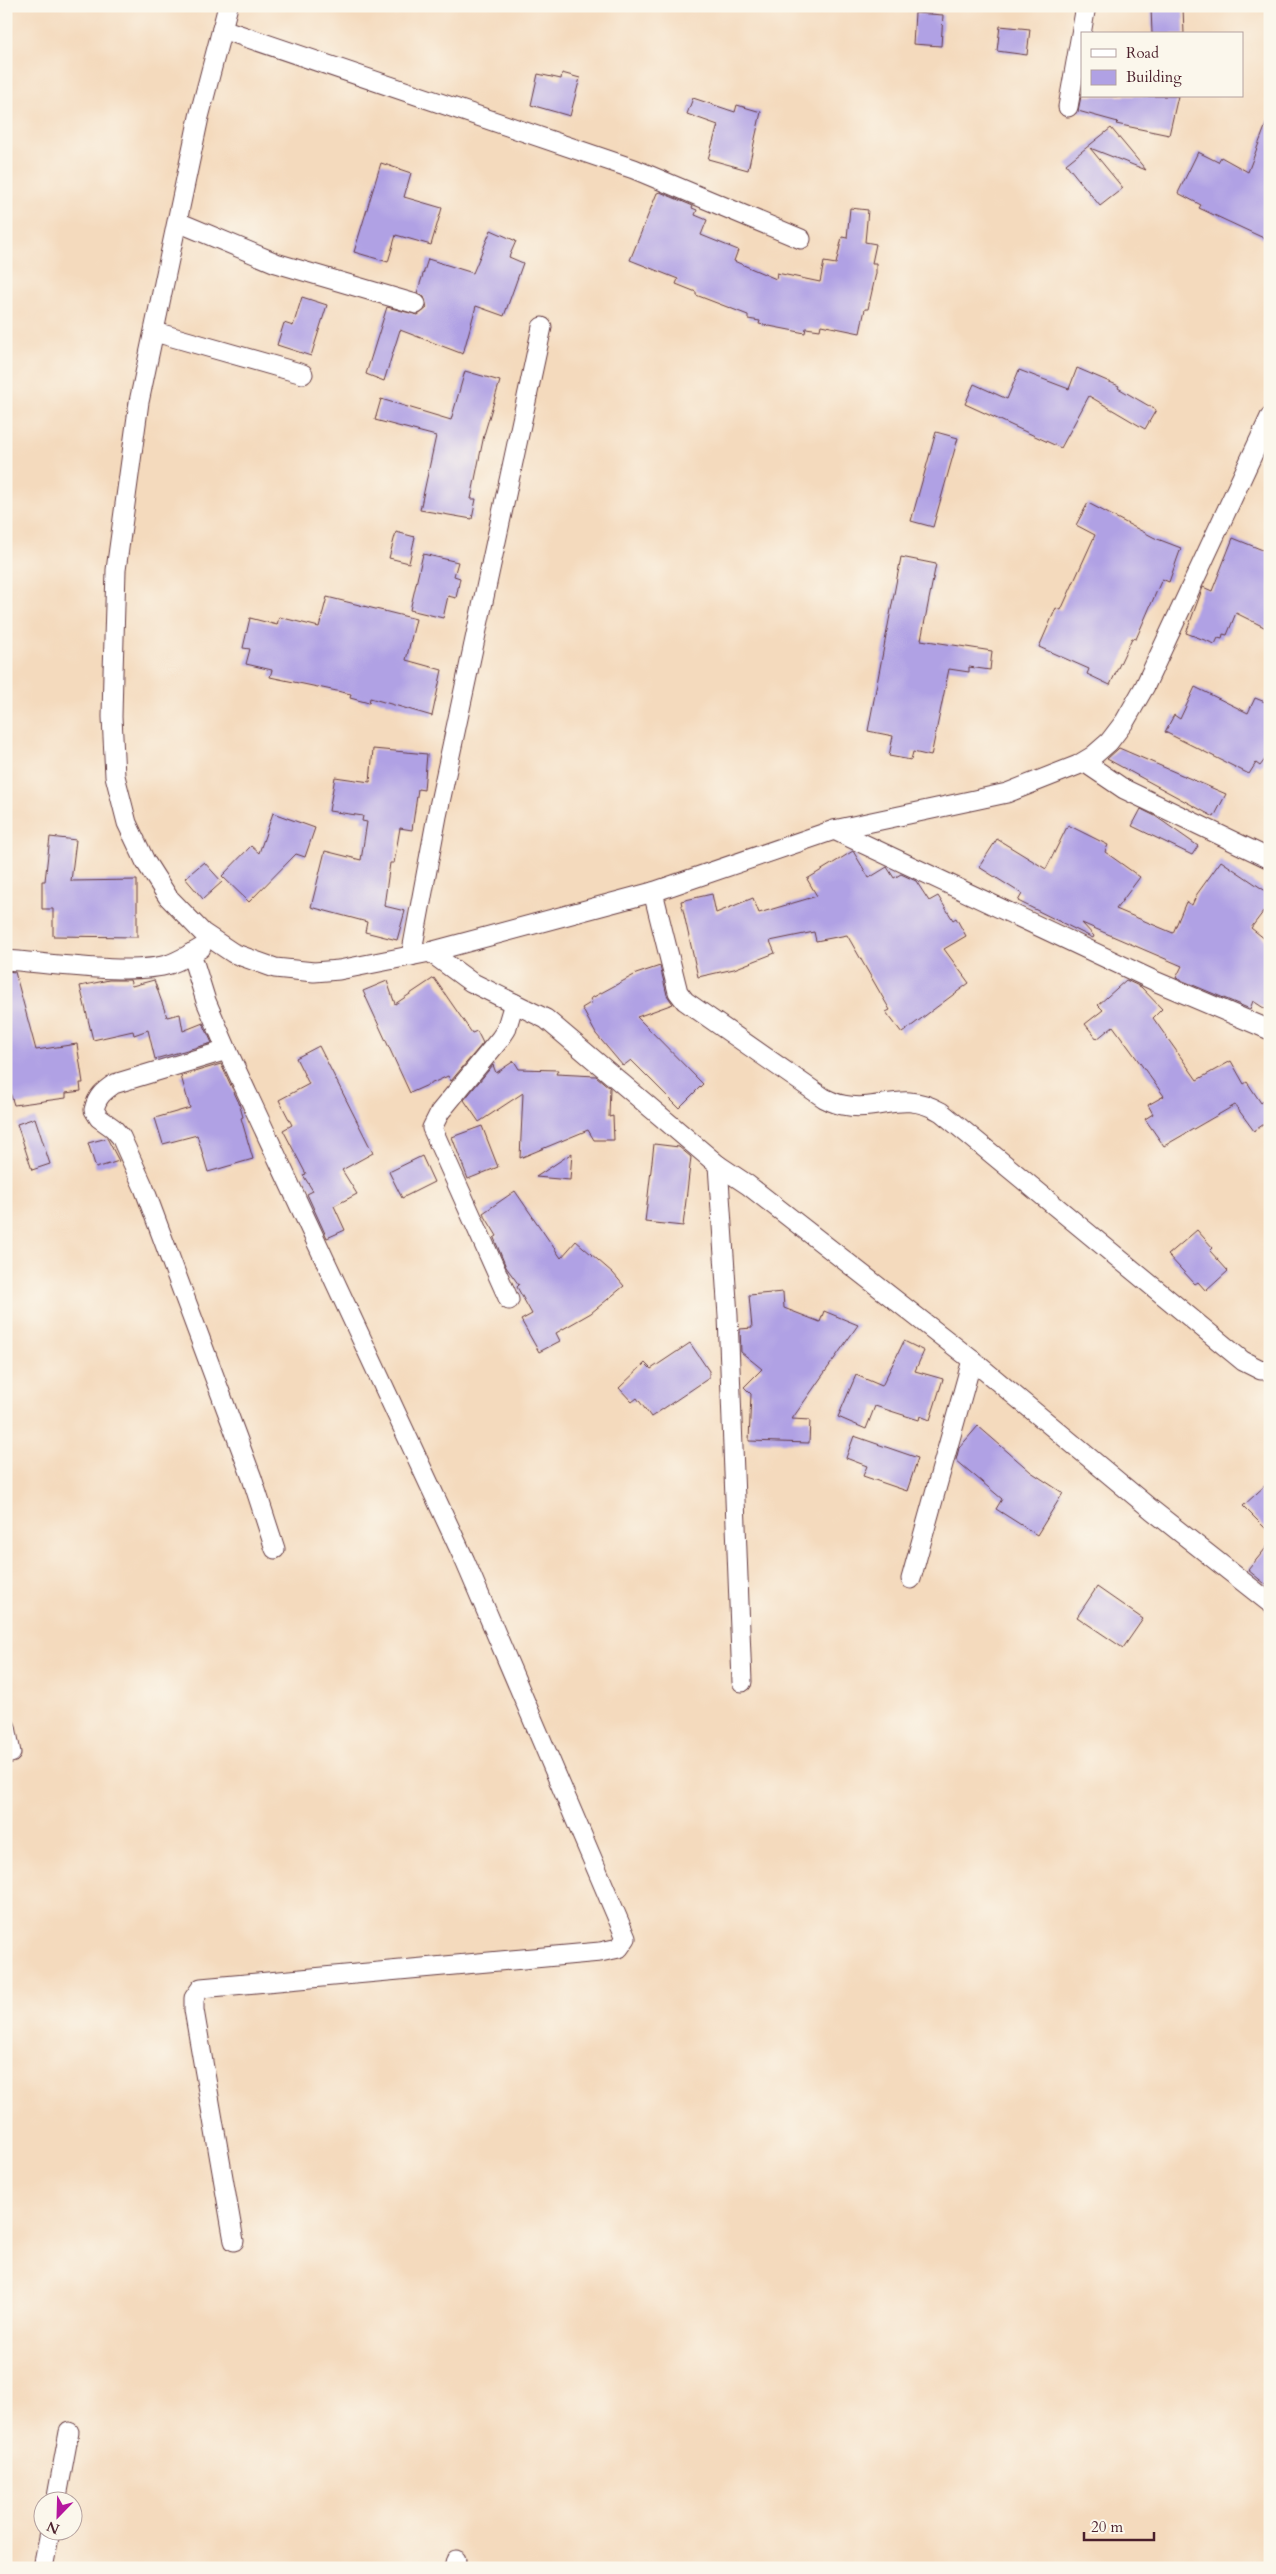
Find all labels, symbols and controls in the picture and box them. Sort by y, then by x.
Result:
legend [1081,32,1244,98]
text: Road [1126,43,1159,63]
text: Building [1126,67,1182,87]
north arrow [32,2492,82,2542]
scale bar [1084,2509,1154,2541]
text: N [44,2516,62,2539]
text: 20 m [1091,2517,1123,2537]

